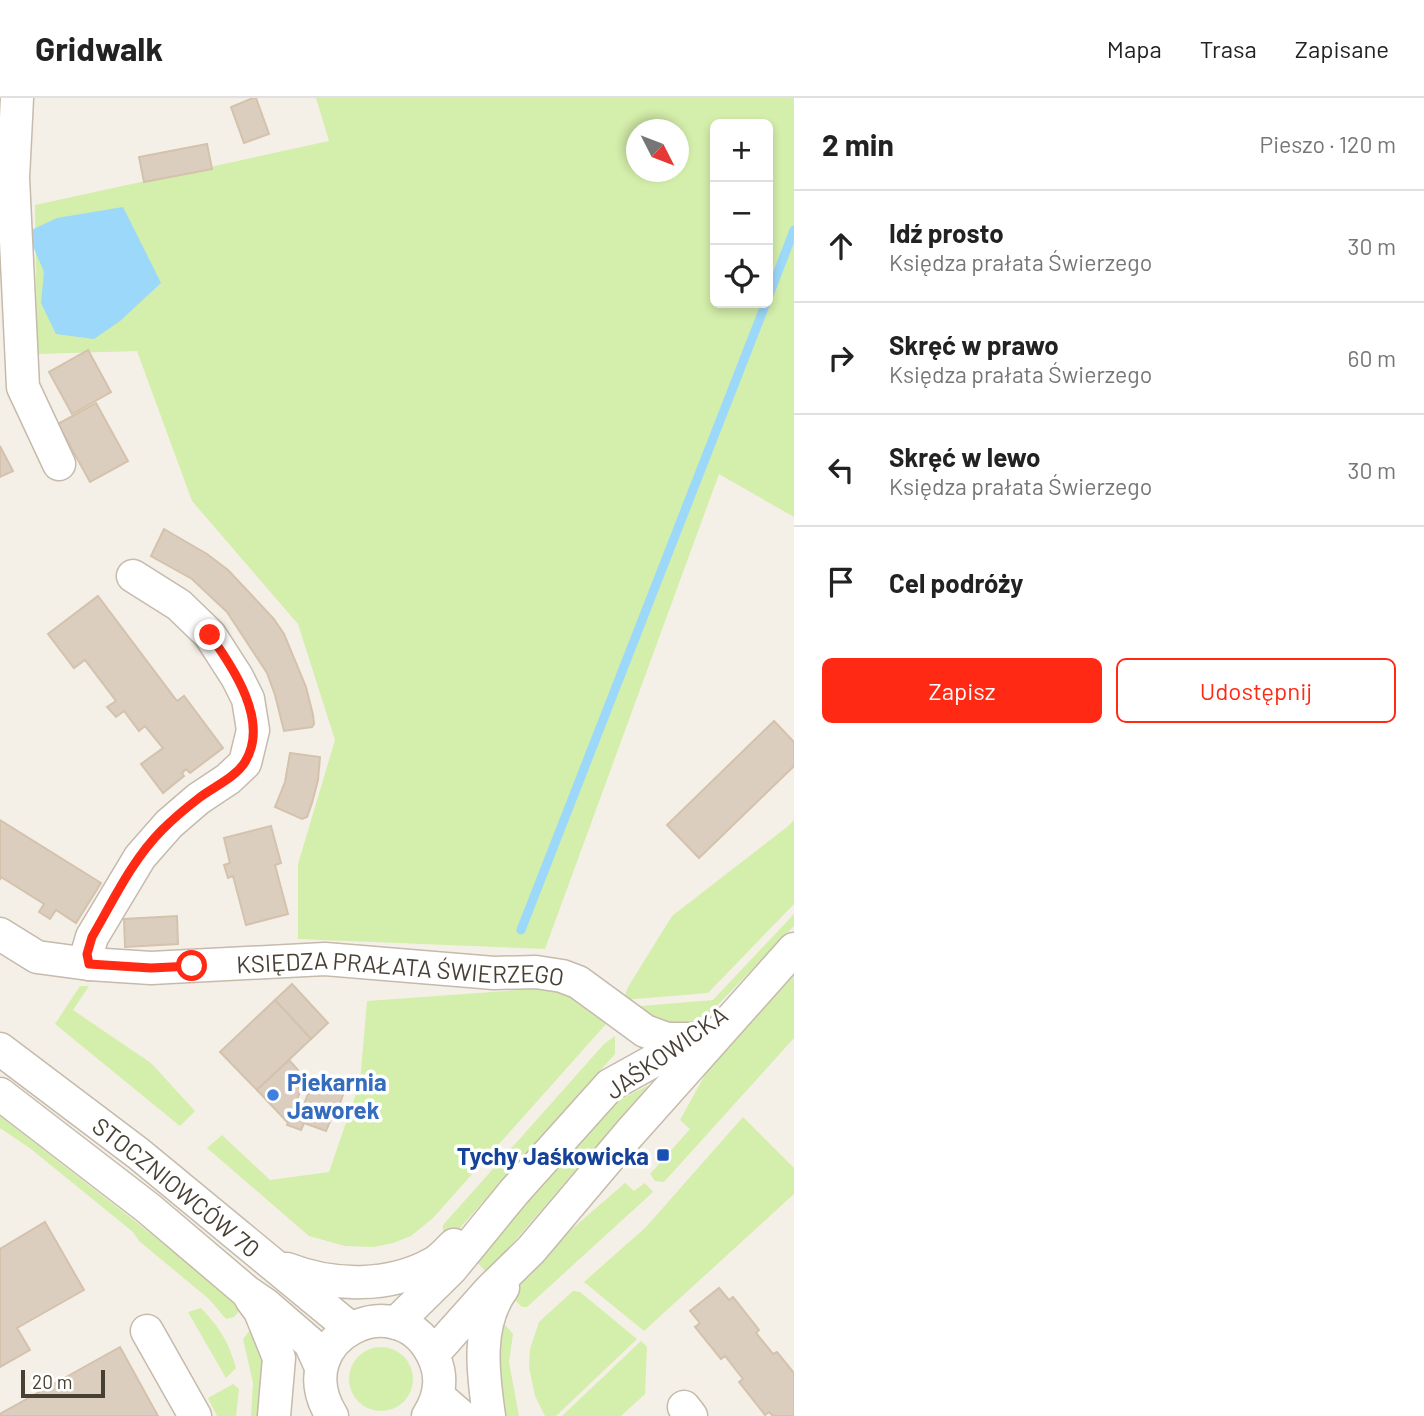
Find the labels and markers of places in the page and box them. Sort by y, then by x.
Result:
place label: Piekarnia Jaworek [287,1067,387,1124]
marker: Piekarnia Jaworek [265,1087,281,1103]
place label: Tychy Jaśkowicka [457,1141,649,1170]
marker: Tychy Jaśkowicka [655,1147,671,1163]

